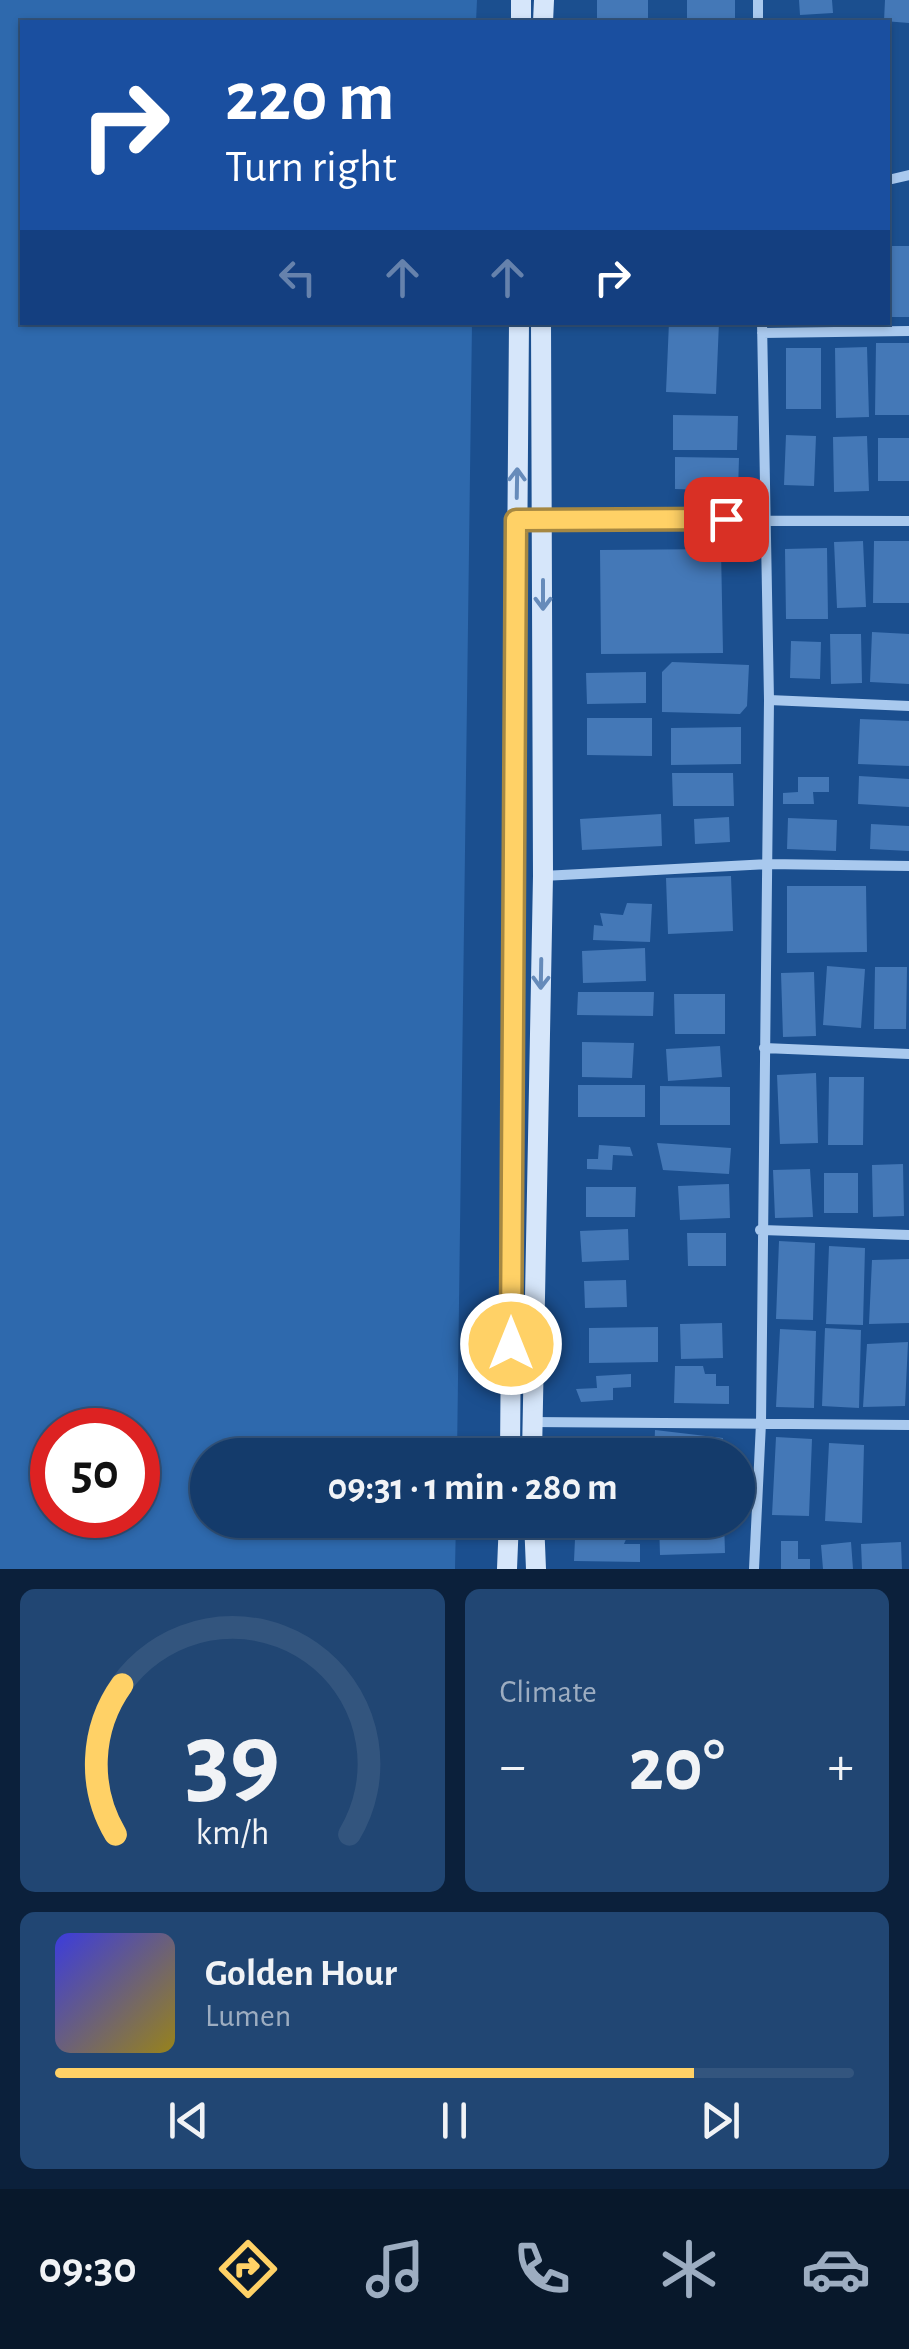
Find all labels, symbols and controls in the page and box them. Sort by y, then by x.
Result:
icon: right [60,60,190,190]
text: 220 m [225,63,394,133]
text: Turn right [225,145,397,190]
icon: left [270,250,325,305]
icon: ahead [375,250,430,305]
icon: ahead [480,250,535,305]
icon: right [585,250,640,305]
one-way arrow [508,467,526,500]
pin [684,477,769,562]
icon: arrive [699,492,754,547]
one-way arrow [534,578,552,610]
one-way arrow [532,956,550,989]
position arrow [459,1292,563,1396]
speed limit sign: 50 [30,1408,160,1538]
text: 09:31 · 1 min · 280 m [327,1469,618,1507]
text: Climate [500,1676,597,1708]
text: 39 [185,1709,280,1813]
text: 20° [629,1729,725,1804]
text: − [500,1739,526,1794]
text: + [828,1739,854,1794]
text: km/h [195,1815,269,1851]
text: Golden Hour [205,1955,397,1993]
text: Lumen [205,2000,291,2032]
icon: previous [161,2093,216,2148]
icon: pause [427,2093,482,2148]
icon: next [693,2093,748,2148]
icon: directions [213,2234,283,2304]
icon: music [360,2234,430,2304]
icon: phone [507,2234,577,2304]
icon: climate [654,2234,724,2304]
icon: car [801,2234,871,2304]
text: 09:30 [38,2246,137,2291]

